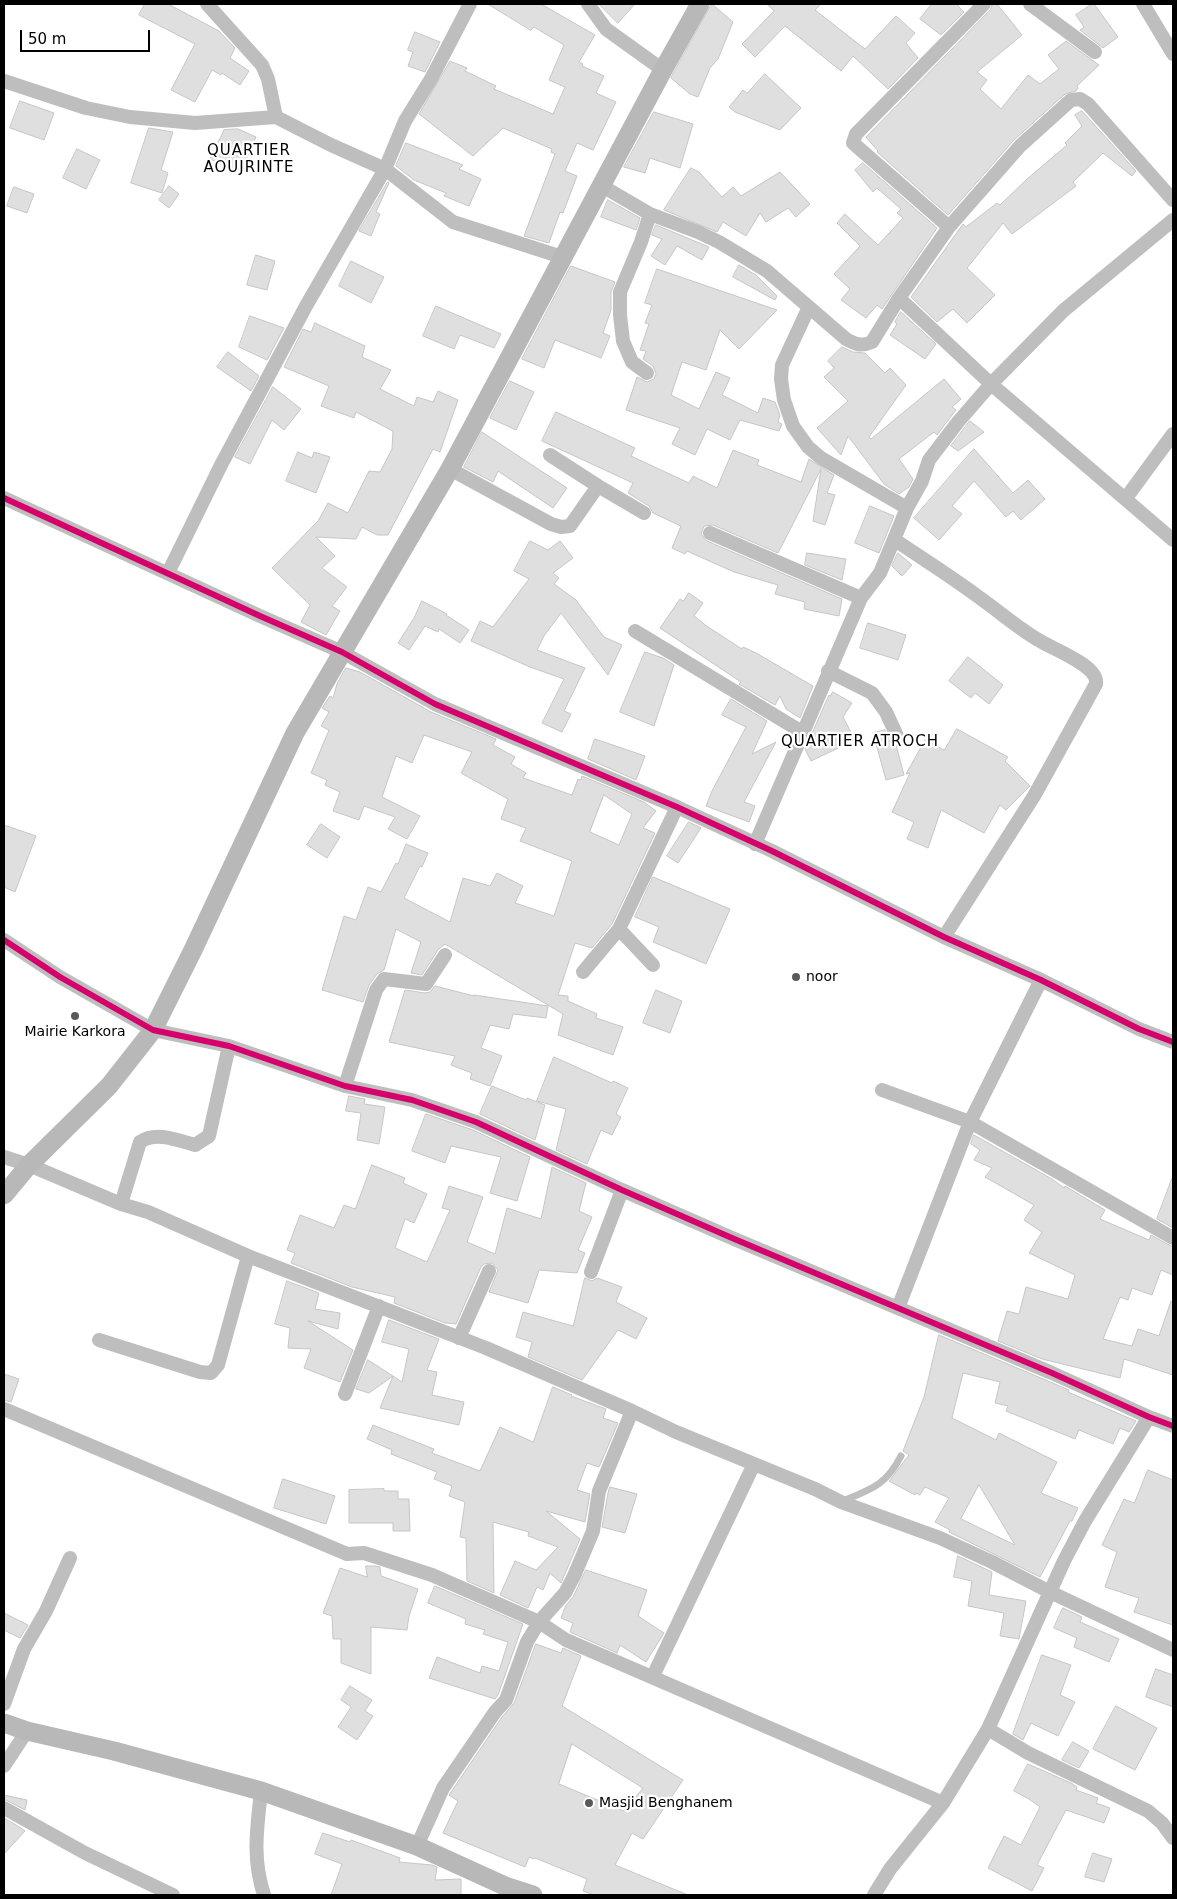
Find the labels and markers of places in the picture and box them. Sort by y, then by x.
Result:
place label: noor [806,969,838,985]
marker: noor [790,971,802,983]
marker: Mairie Karkora [69,1010,81,1022]
place label: Mairie Karkora [24,1024,126,1040]
place label: Masjid Benghanem [599,1795,733,1811]
marker: Masjid Benghanem [583,1797,595,1809]

